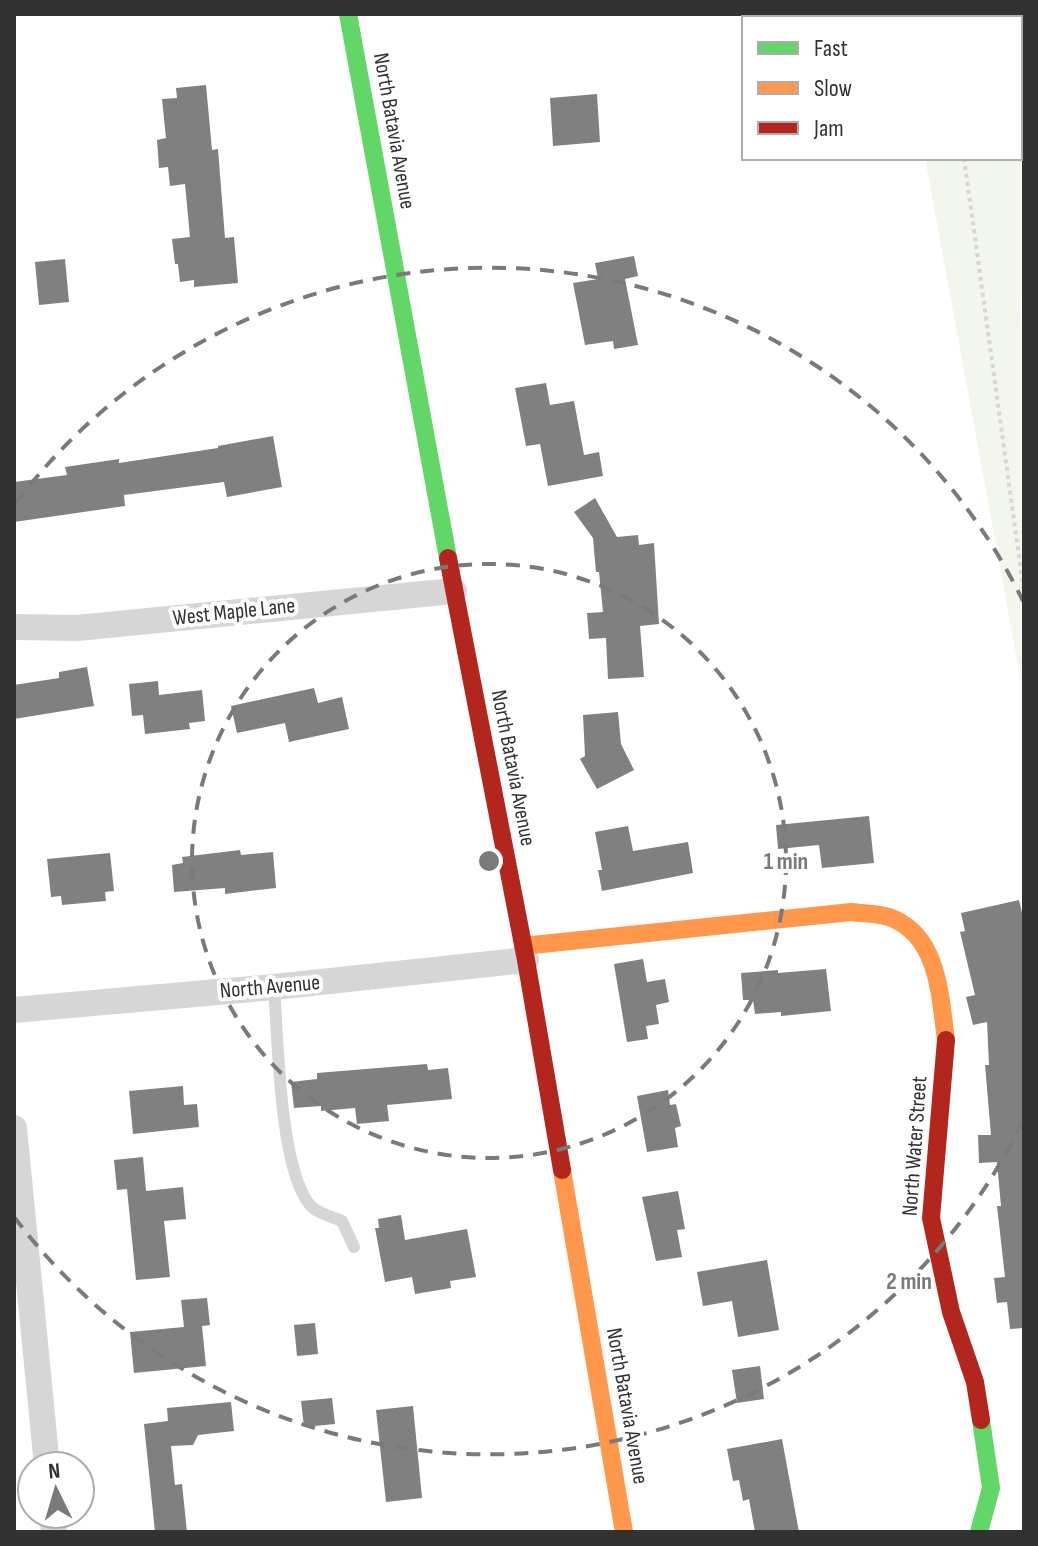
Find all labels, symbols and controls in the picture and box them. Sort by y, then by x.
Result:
legend [742,16,1022,160]
text: Fast [814,34,848,63]
street label: North Batavia Avenue [367,51,421,211]
text: Slow [814,74,852,103]
text: Jam [813,114,844,143]
street label: West Maple Lane [171,592,297,632]
street label: North Batavia Avenue [485,688,541,848]
centre of rings [475,847,503,875]
text: 1 min [764,847,808,876]
street label: North Avenue [219,969,321,1005]
street label: North Water Street [897,1075,933,1217]
text: 2 min [886,1267,932,1296]
street label: North Batavia Avenue [600,1326,654,1486]
north arrow [16,1450,96,1530]
text: N [47,1458,61,1486]

